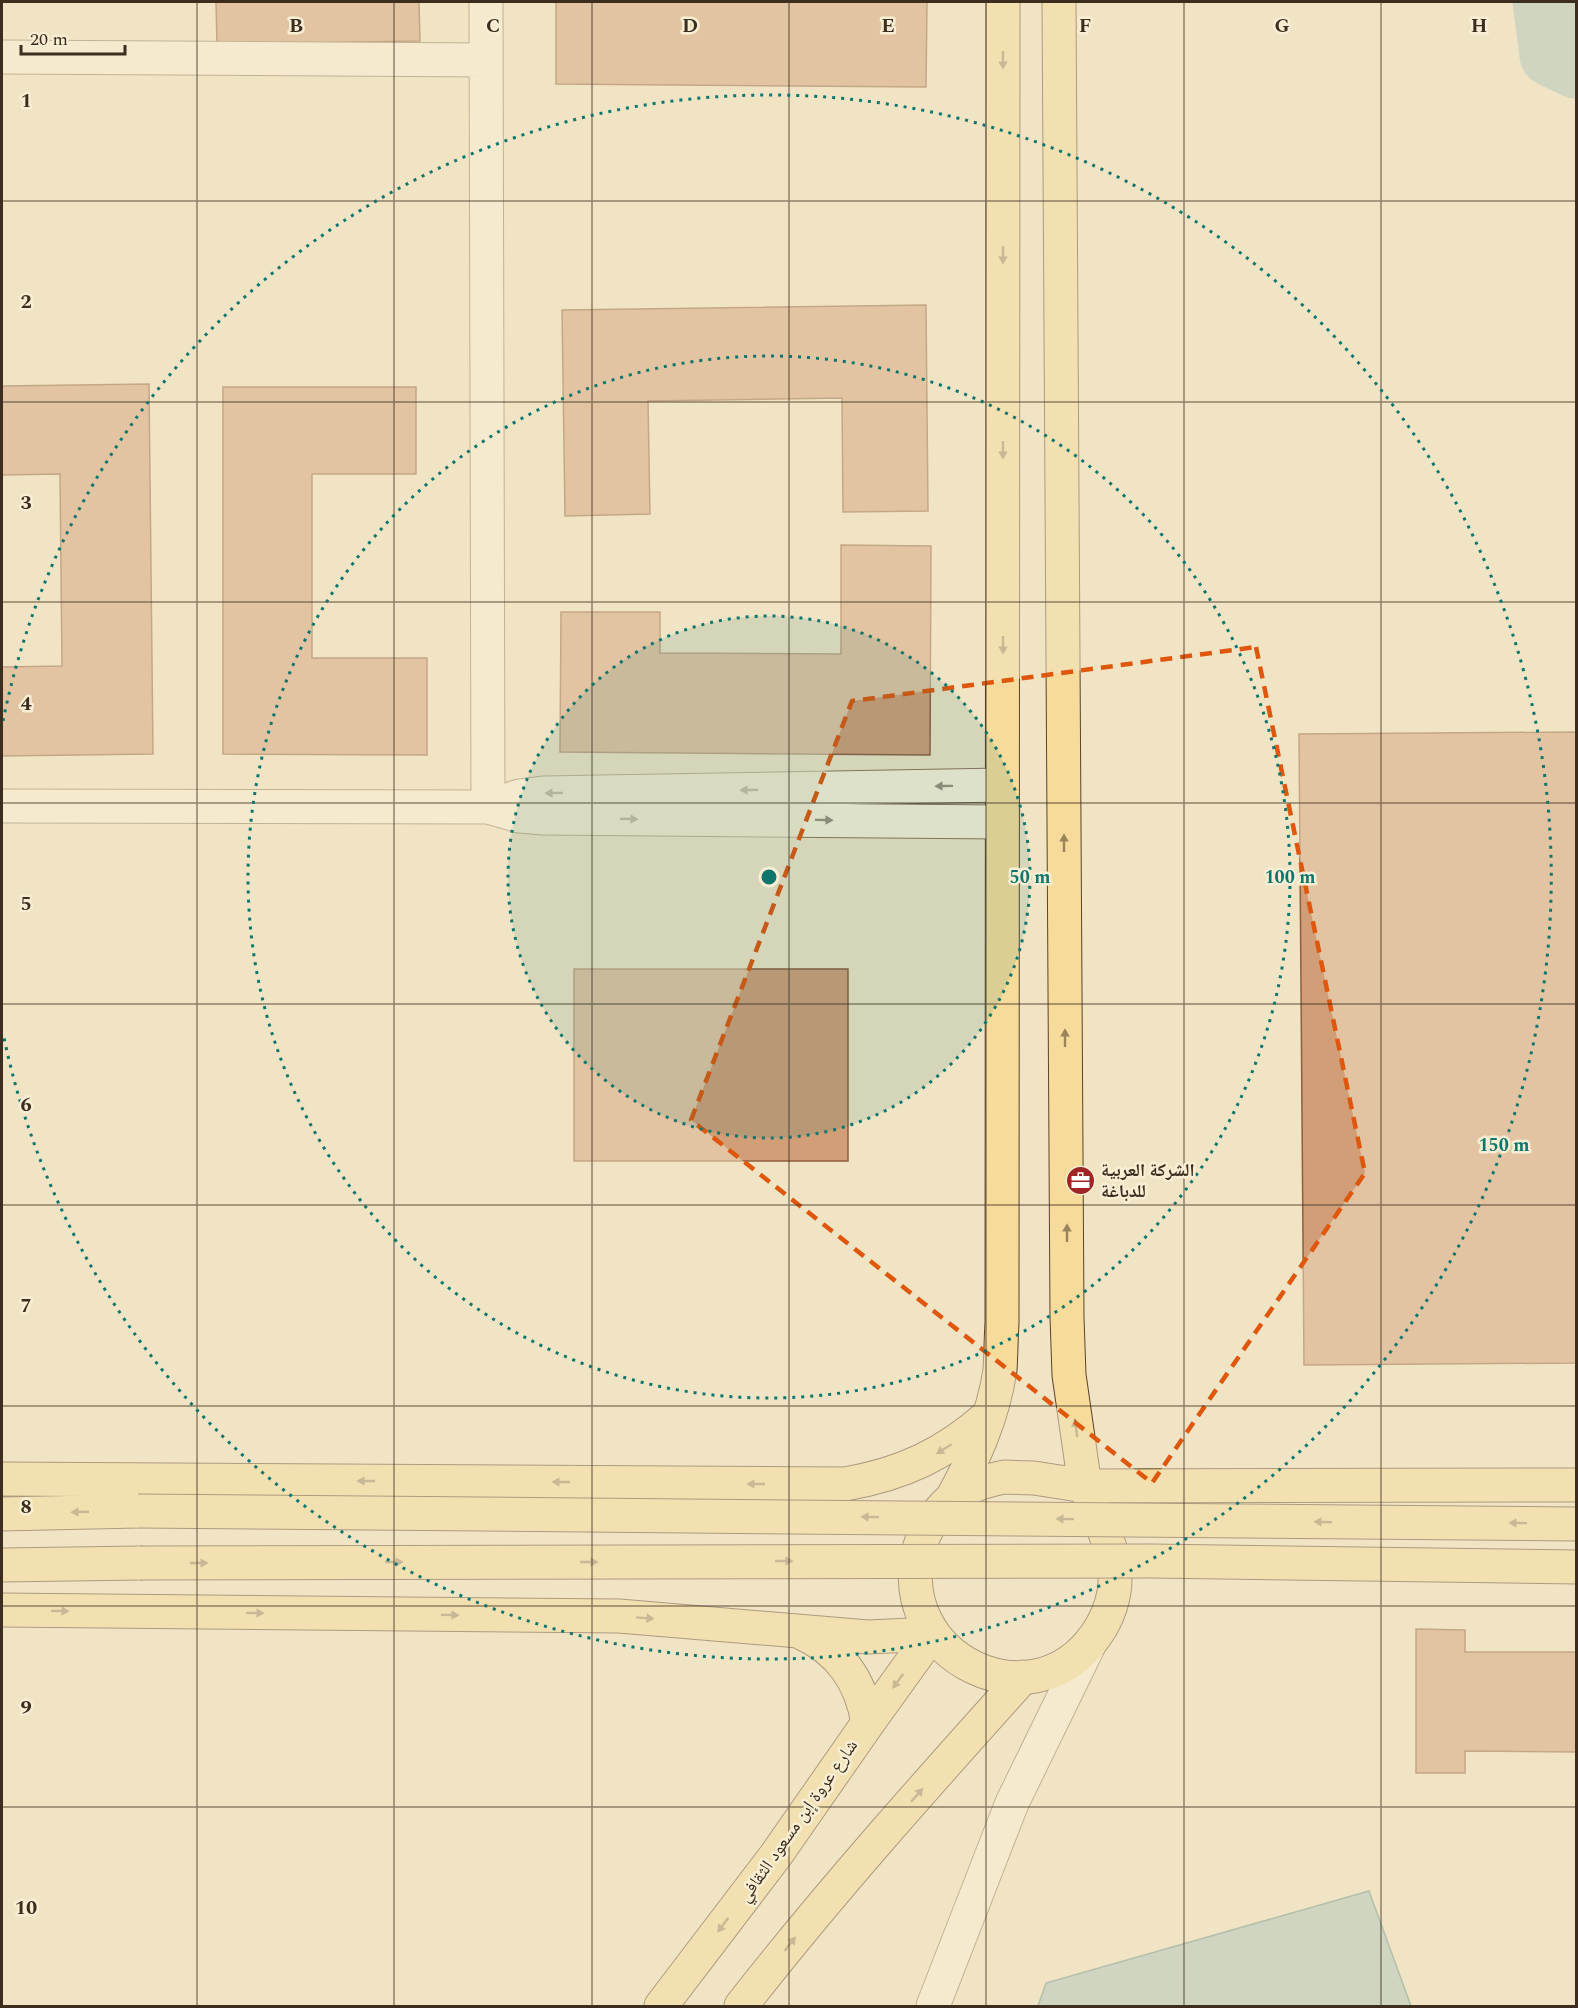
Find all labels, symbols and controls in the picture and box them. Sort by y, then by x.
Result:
text: B [289,11,303,41]
text: C [486,11,500,41]
text: D [682,11,698,41]
text: E [881,11,895,41]
text: F [1079,11,1091,41]
text: G [1274,11,1290,41]
text: H [1471,11,1487,41]
scale bar [21,18,124,56]
text: 20 m [30,26,68,53]
one-way arrow [998,50,1008,69]
text: 1 [20,86,32,116]
one-way arrow [998,245,1008,264]
text: 2 [20,287,32,317]
one-way arrow [998,440,1008,459]
text: 3 [20,488,32,518]
one-way arrow [998,635,1008,654]
text: 4 [20,689,32,719]
one-way arrow [934,782,953,791]
one-way arrow [739,785,758,794]
one-way arrow [544,788,563,798]
one-way arrow [620,814,639,824]
one-way arrow [815,816,834,825]
one-way arrow [1059,834,1069,853]
text: 50 m [1010,864,1050,891]
text: 100 m [1264,864,1316,891]
centre of rings [759,867,779,887]
text: 5 [20,889,32,919]
one-way arrow [1060,1029,1070,1048]
text: 6 [20,1090,32,1120]
text: 150 m [1478,1132,1530,1159]
place label: الشركة العربية للدباغة [1101,1157,1195,1205]
office icon: الشركة العربية للدباغة [1064,1164,1096,1196]
one-way arrow [1062,1224,1072,1243]
text: 7 [20,1291,32,1321]
one-way arrow [1072,1418,1081,1437]
one-way arrow [936,1444,952,1455]
one-way arrow [357,1476,376,1486]
one-way arrow [552,1478,571,1487]
one-way arrow [747,1479,766,1489]
text: 8 [20,1492,32,1522]
one-way arrow [70,1508,89,1517]
one-way arrow [861,1513,880,1522]
one-way arrow [1056,1514,1075,1524]
one-way arrow [1314,1517,1333,1527]
one-way arrow [1509,1519,1528,1528]
one-way arrow [384,1557,403,1567]
one-way arrow [579,1557,598,1567]
one-way arrow [774,1557,793,1566]
one-way arrow [189,1558,208,1568]
one-way arrow [50,1606,69,1616]
one-way arrow [245,1608,264,1618]
one-way arrow [440,1610,459,1620]
one-way arrow [635,1614,654,1623]
one-way arrow [892,1673,904,1689]
text: 9 [20,1693,32,1723]
street label: شارع عروة إبن مسعود الثقافي [731,1734,865,1908]
one-way arrow [910,1788,924,1803]
text: 10 [15,1893,37,1923]
one-way arrow [717,1917,729,1933]
one-way arrow [784,1936,797,1952]

